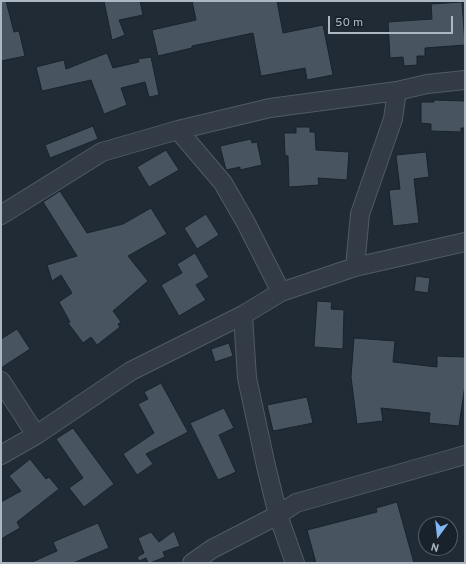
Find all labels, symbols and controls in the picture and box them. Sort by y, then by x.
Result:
scale bar [330,8,455,34]
text: 50 m [335,15,363,31]
north arrow [418,516,458,556]
text: N [430,539,441,554]

